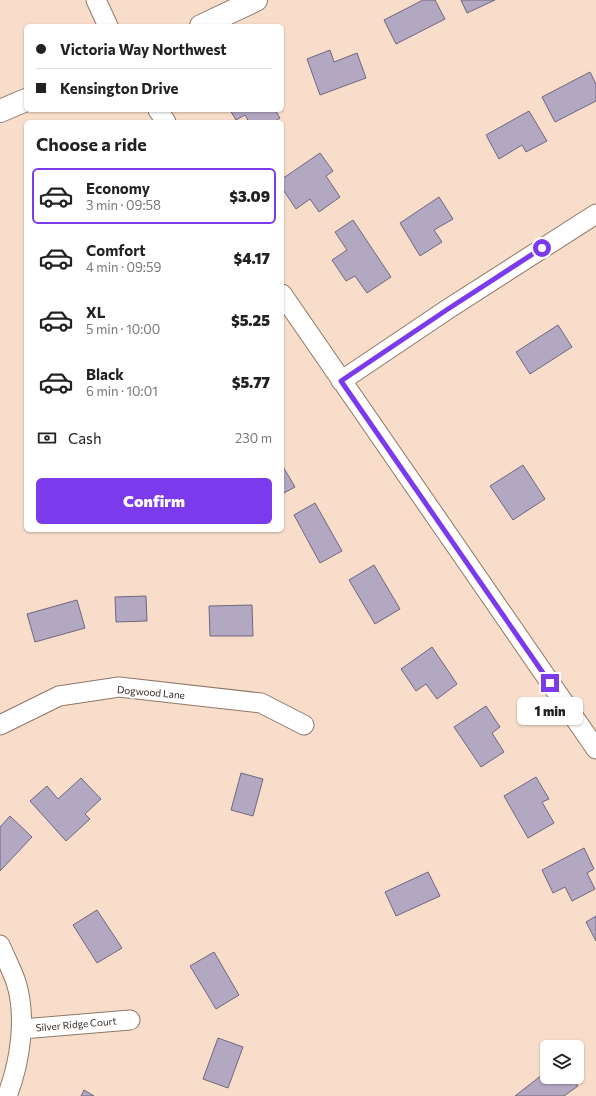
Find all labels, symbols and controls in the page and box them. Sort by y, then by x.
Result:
text: Victoria Way Northwest [60,40,227,58]
text: Kensington Drive [60,79,178,97]
text: Choose a ride [36,133,147,155]
icon: car [38,178,74,214]
text: Economy [86,179,150,197]
text: $3.09 [229,187,270,205]
text: 3 min · 09:58 [86,197,161,213]
route start [533,239,551,257]
icon: car [38,240,74,276]
text: Comfort [86,241,146,259]
text: $4.17 [233,249,270,267]
text: 4 min · 09:59 [86,259,161,275]
icon: car [38,302,74,338]
text: XL [86,303,105,321]
text: $5.25 [231,311,270,329]
text: 5 min · 10:00 [86,321,160,337]
icon: car [38,364,74,400]
text: Black [86,365,124,383]
text: $5.77 [232,373,270,391]
text: 6 min · 10:01 [86,383,158,399]
icon: cash [36,427,58,449]
text: Cash [68,429,102,447]
text: 230 m [235,430,272,446]
button: Confirm [36,478,272,524]
route end [541,674,559,692]
street label: Dogwood Lane [117,683,185,701]
callout: 1 min [517,697,583,725]
text: 1 min [534,703,566,719]
street label: Silver Ridge Court [35,1014,117,1034]
map controls [540,1040,584,1084]
button: layers [540,1040,584,1084]

